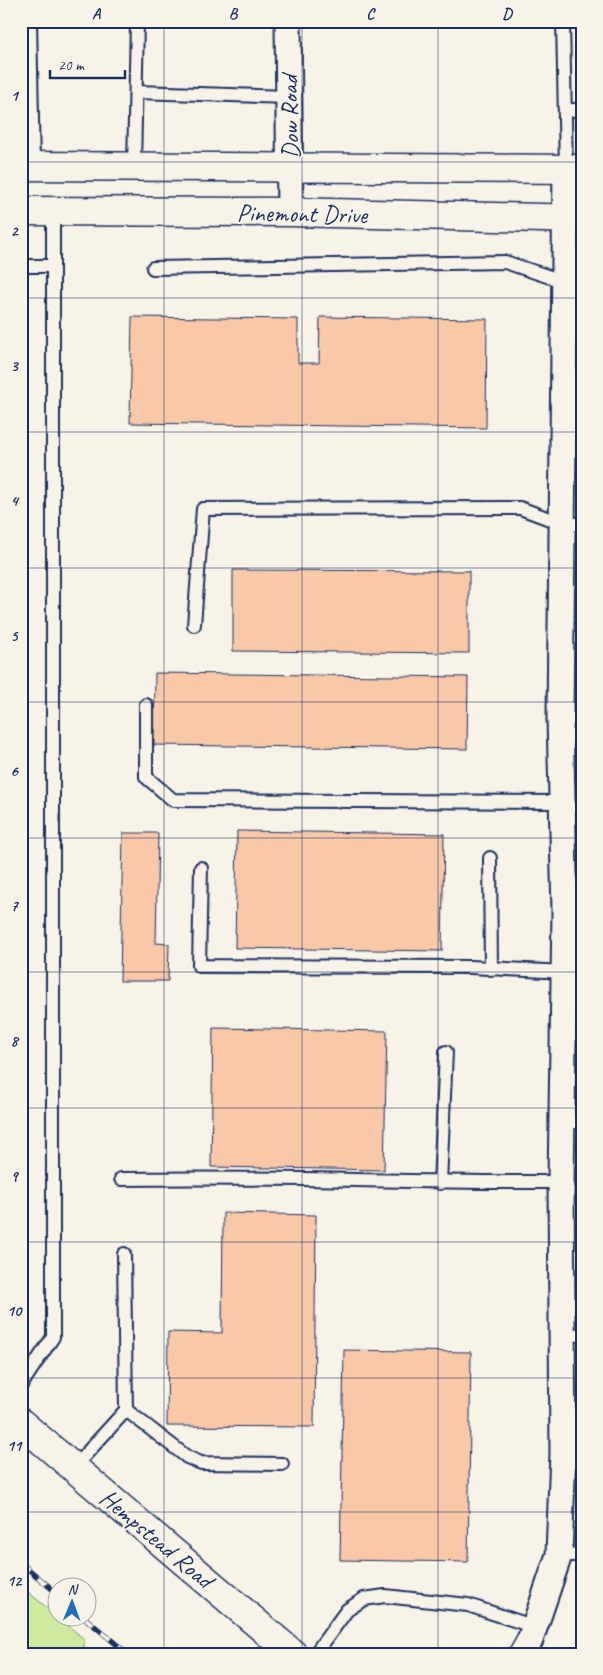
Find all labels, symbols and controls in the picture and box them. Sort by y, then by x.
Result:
text: A [92,4,102,24]
text: B [229,4,239,24]
text: C [366,4,376,24]
text: D [502,4,513,24]
scale bar [50,48,125,80]
text: 20 m [58,56,85,75]
street label: Dow Road [273,71,307,159]
text: 1 [10,86,19,106]
street label: Pinemont Drive [237,197,369,231]
text: 2 [10,221,19,241]
text: 3 [10,356,19,376]
text: 4 [10,491,19,511]
text: 5 [11,626,20,646]
text: 6 [10,761,19,781]
text: 7 [10,896,19,916]
text: 8 [10,1031,19,1051]
text: 9 [10,1166,19,1186]
text: 10 [7,1301,23,1321]
text: 11 [7,1436,23,1456]
street label: Hempstead Road [93,1482,222,1598]
text: 12 [7,1571,23,1591]
north arrow [48,1578,98,1628]
text: N [68,1581,79,1598]

